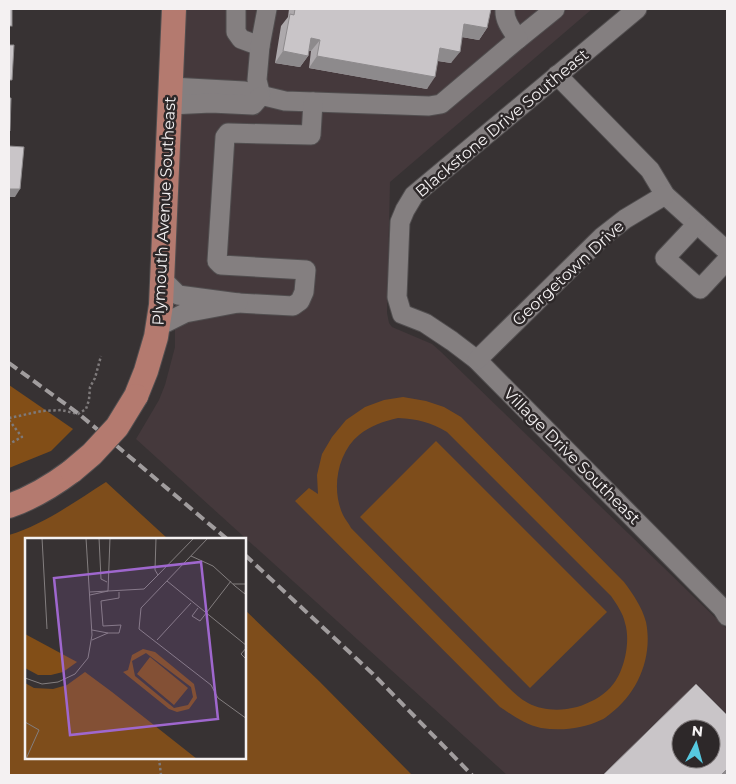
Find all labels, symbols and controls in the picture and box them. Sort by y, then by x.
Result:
street label: Blackstone Drive Southeast [412,45,593,201]
street label: Plymouth Avenue Southeast [149,95,180,326]
street label: Georgetown Drive [508,216,628,330]
street label: Village Drive Southeast [500,384,645,529]
inset map [25,538,246,759]
north arrow [671,719,721,769]
text: N [691,722,704,741]

